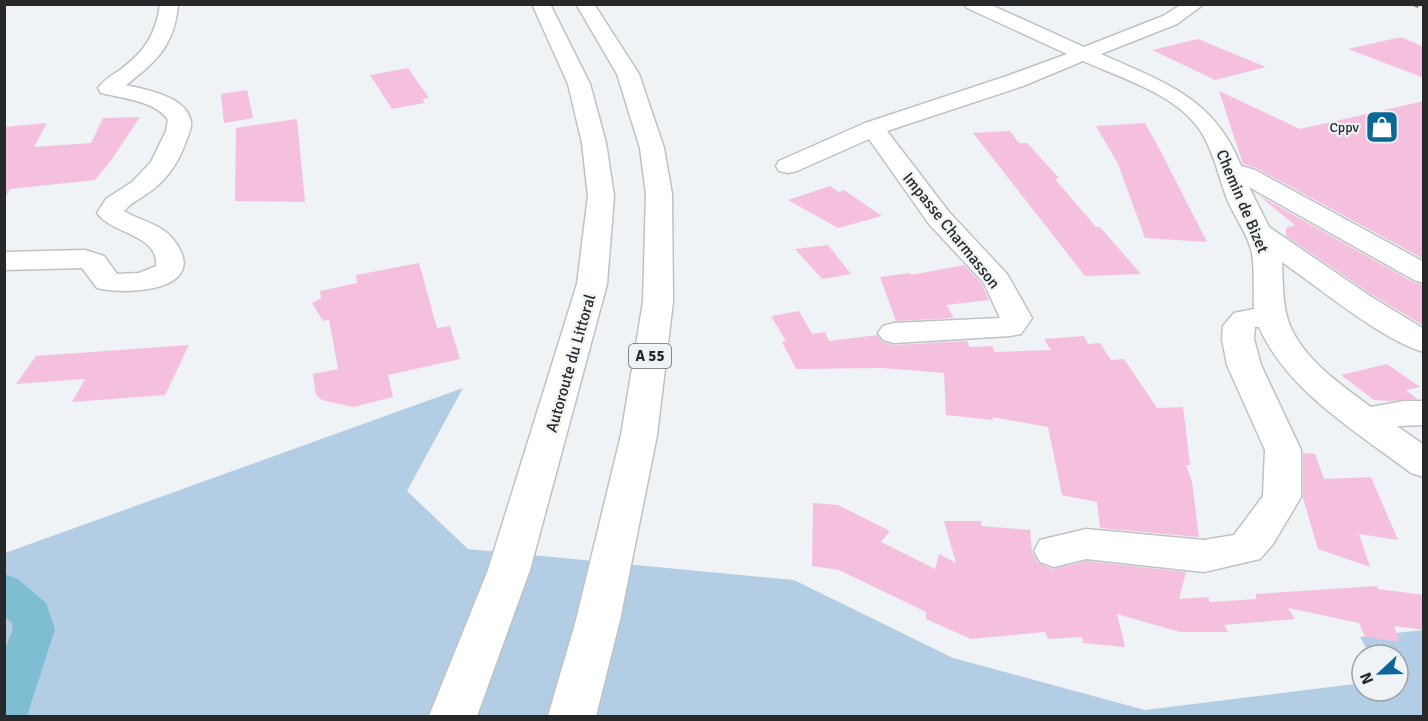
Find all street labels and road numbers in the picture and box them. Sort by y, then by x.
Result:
street label: Chemin de Bizet [1211,147,1273,256]
street label: Impasse Charmasson [898,168,1004,293]
street label: Autoroute du Littoral [542,292,600,435]
road number: A 55 [629,344,671,368]

